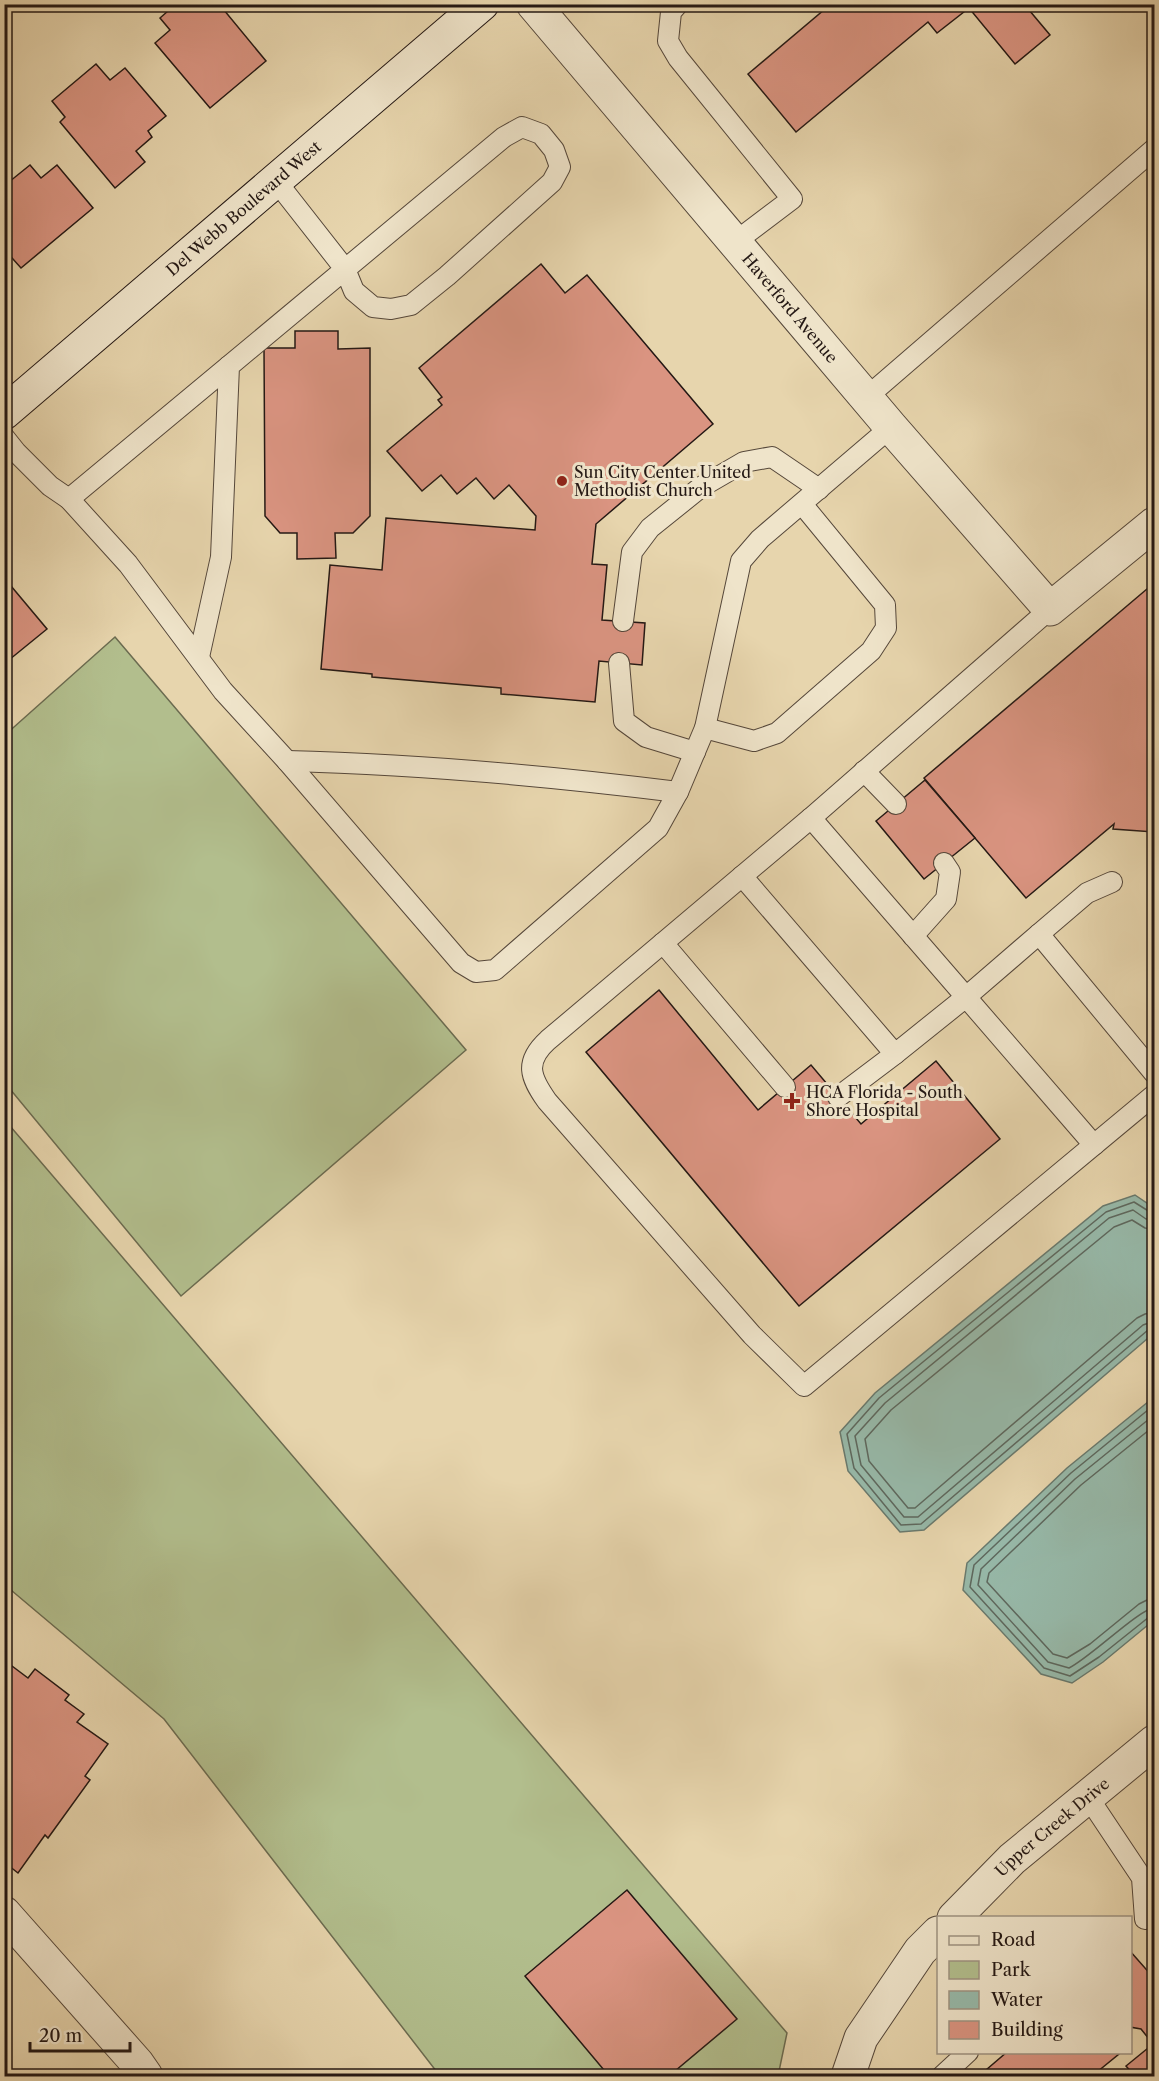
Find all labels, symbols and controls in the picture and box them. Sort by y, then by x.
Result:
street label: Del Webb Boulevard West [162,136,325,280]
street label: Haverford Avenue [738,249,842,367]
place label: Sun City Center United Methodist Church [574,462,751,500]
marker: Sun City Center United Methodist Church [555,474,569,488]
place label: HCA Florida - South Shore Hospital [806,1082,963,1120]
marker: HCA Florida - South Shore Hospital [783,1092,801,1110]
street label: Upper Creek Drive [991,1773,1113,1880]
legend [937,1916,1132,2054]
text: Road [991,1929,1036,1951]
text: Park [991,1959,1032,1981]
text: Water [990,1989,1043,2011]
scale bar [30,2015,130,2053]
text: Building [991,2019,1063,2041]
text: 20 m [39,2025,83,2047]

